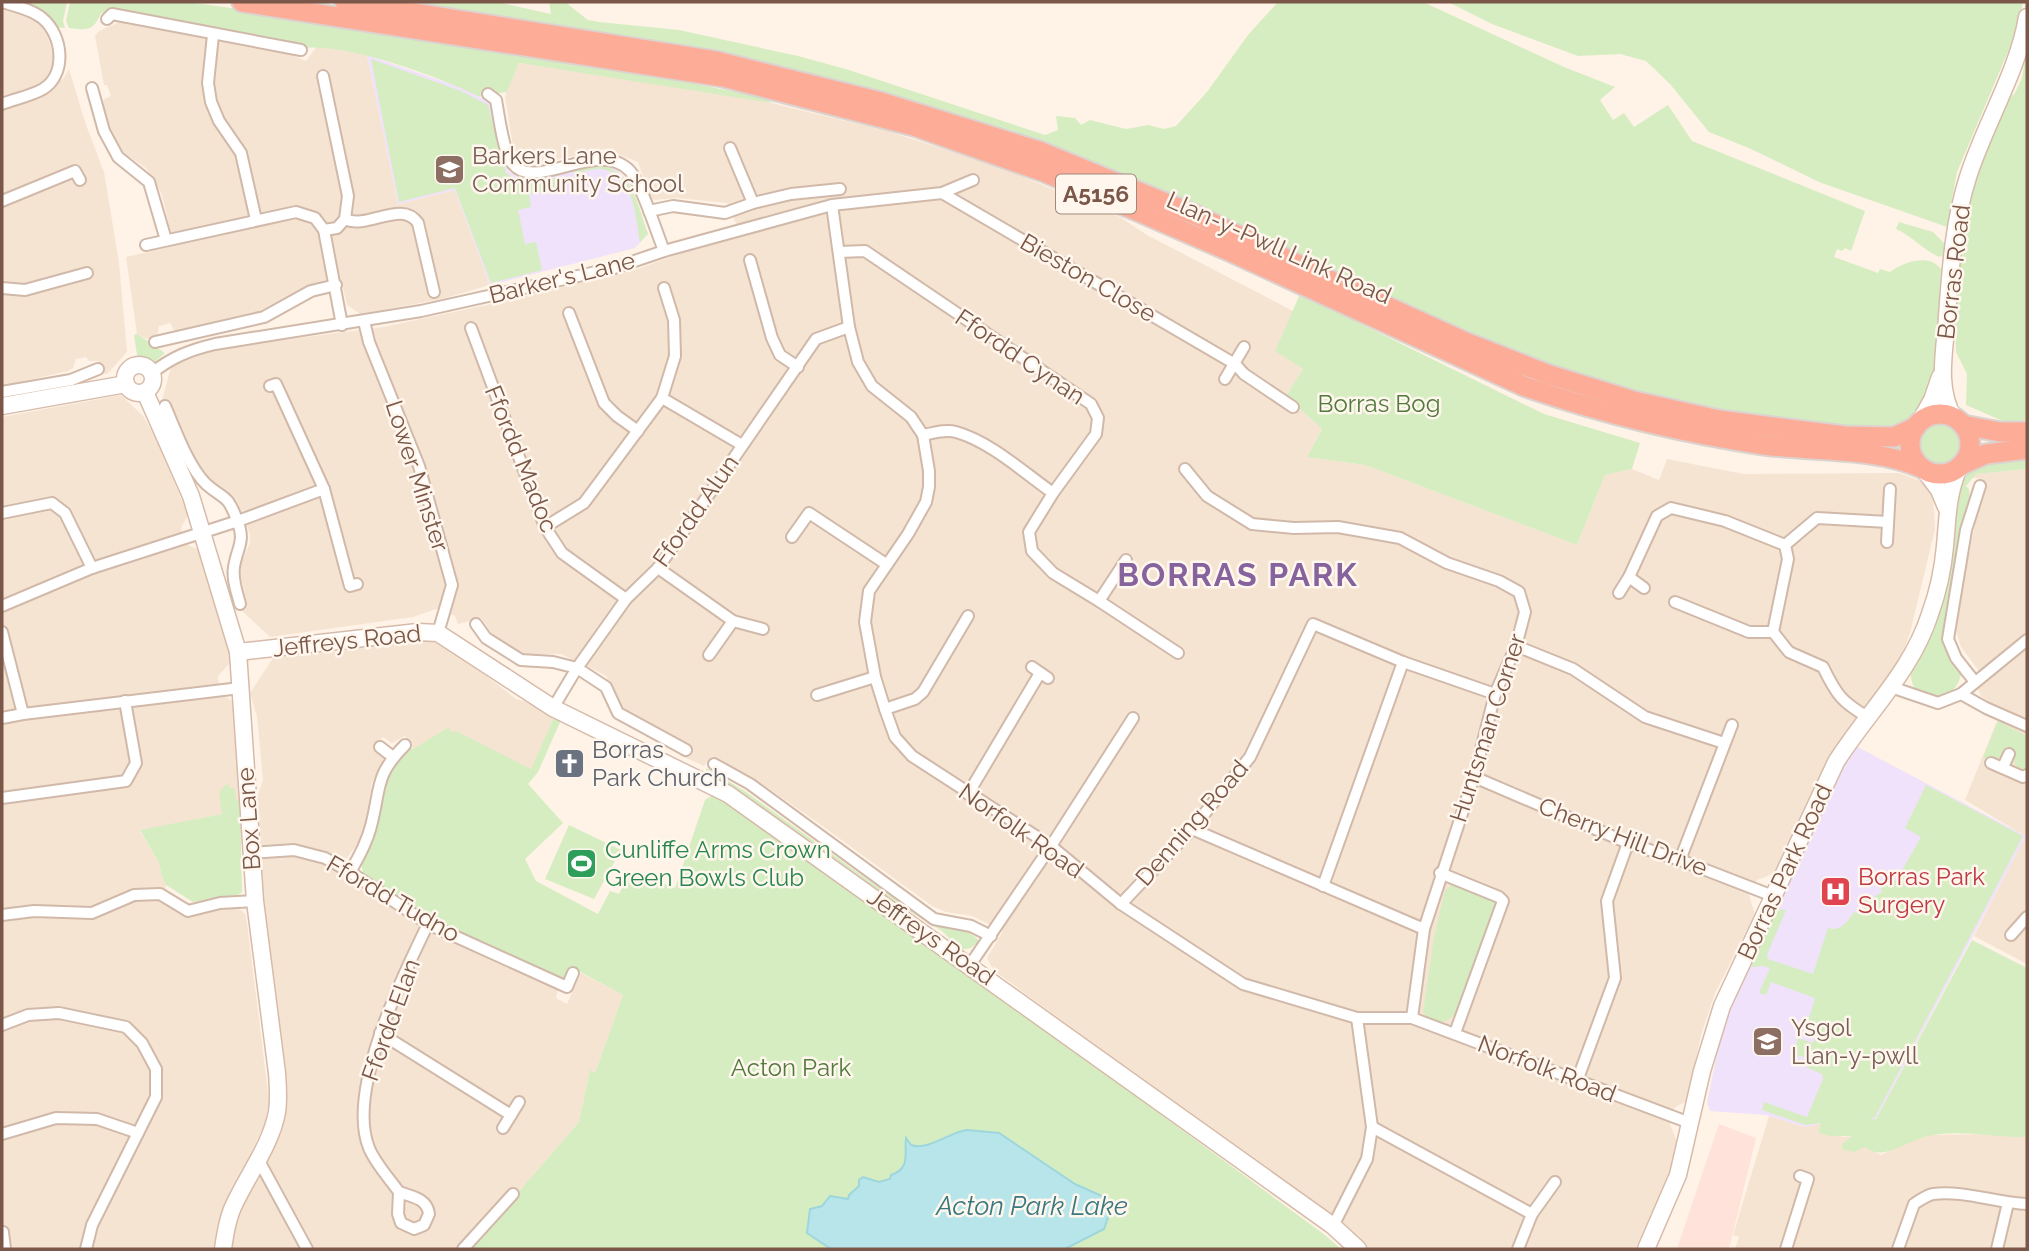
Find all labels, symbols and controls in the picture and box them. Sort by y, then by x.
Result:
place label: Barkers Lane Community School [472,141,684,198]
school or university icon: Barkers Lane Community School [432,153,466,187]
road number: A5156 [1056,174,1136,214]
street label: Llan-y-Pwll Link Road [1162,185,1396,310]
street label: Borras Road [1931,203,1976,341]
street label: Bieston Close [1015,227,1161,328]
street label: Barker's Lane [486,245,638,310]
street label: Ffordd Cynan [950,303,1091,411]
street label: Ffordd Madoc [479,381,564,537]
park label: Borras Bog [1318,389,1440,418]
street label: Lower Minster [379,397,456,555]
street label: Ffordd Alun [646,449,745,572]
district label: BORRAS PARK [1117,556,1359,593]
street label: Jeffreys Road [271,618,423,663]
street label: Huntsman Corner [1443,629,1532,826]
place label: Borras Park Church [592,735,727,792]
church icon: Borras Park Church [552,747,586,781]
street label: Denning Road [1129,754,1254,891]
street label: Box Lane [230,767,267,871]
street label: Norfolk Road [953,777,1089,884]
street label: Borras Park Road [1731,779,1838,964]
street label: Cherry Hill Drive [1535,791,1712,882]
place label: Cunliffe Arms Crown Green Bowls Club [605,835,831,892]
sports icon: Cunliffe Arms Crown Green Bowls Club [565,847,599,881]
street label: Ffordd Tudno [321,849,465,948]
place label: Borras Park Surgery [1858,862,1985,919]
hospital icon: Borras Park Surgery [1818,874,1852,908]
street label: Jeffreys Road [862,882,1001,991]
street label: Ffordd Elan [355,955,426,1085]
place label: Ysgol Llan-y-pwll [1791,1013,1919,1070]
school or university icon: Ysgol Llan-y-pwll [1751,1025,1785,1059]
street label: Norfolk Road [1474,1029,1620,1108]
park label: Acton Park [731,1053,851,1082]
water label: Acton Park Lake [934,1191,1128,1221]

